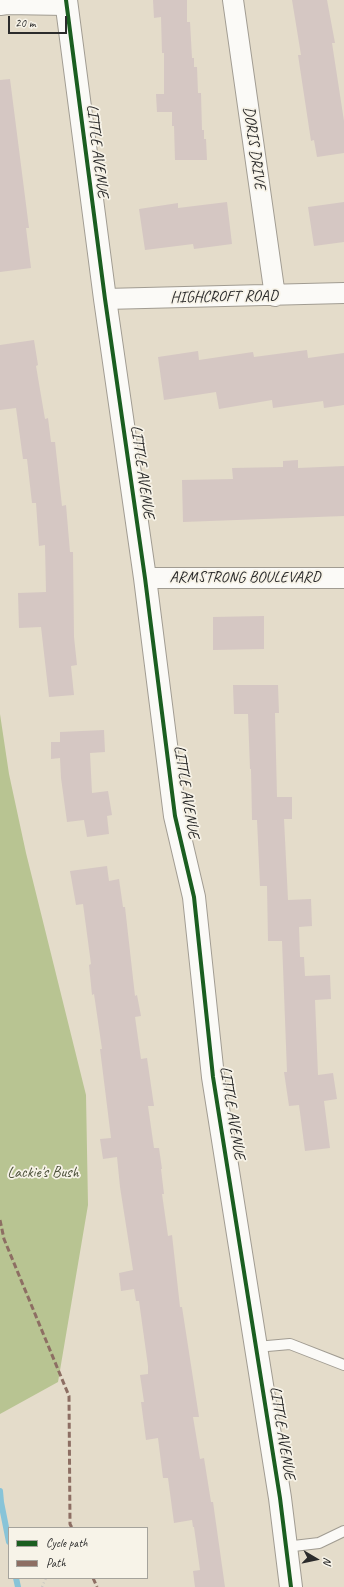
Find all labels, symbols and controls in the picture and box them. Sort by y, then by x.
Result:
scale bar [10,8,69,34]
text: 20 m [15,15,35,31]
street label: LITTLE AVENUE [82,103,112,199]
street label: DORIS DRIVE [239,105,269,191]
street label: HIGHCROFT ROAD [170,286,278,308]
street label: LITTLE AVENUE [126,424,158,520]
street label: ARMSTRONG BOULEVARD [169,568,321,588]
street label: LITTLE AVENUE [169,744,203,840]
street label: LITTLE AVENUE [215,1065,249,1161]
park label: Lackie's Bush [7,1163,79,1183]
street label: LITTLE AVENUE [265,1385,299,1481]
legend [8,1527,148,1579]
text: Cycle path [46,1535,88,1551]
north arrow [296,1539,336,1579]
text: Path [46,1555,66,1571]
text: N [320,1556,335,1565]

